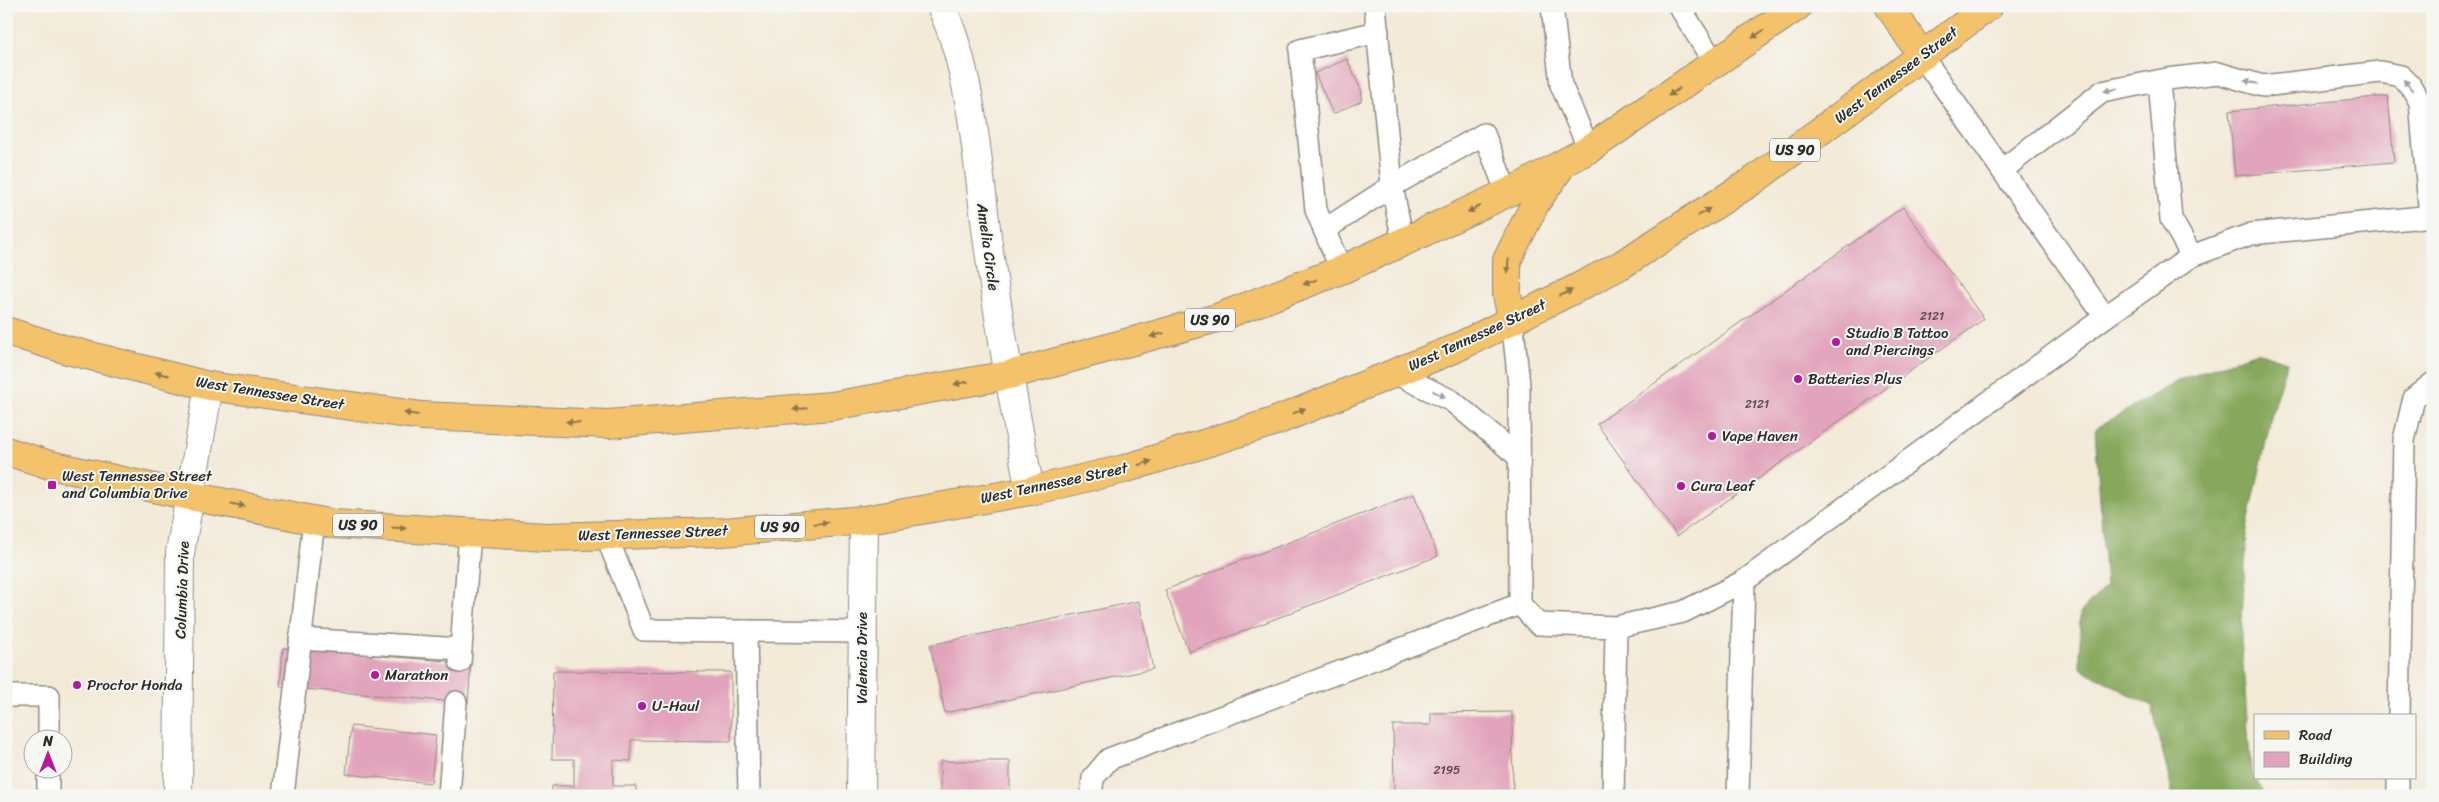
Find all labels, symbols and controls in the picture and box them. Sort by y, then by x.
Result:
street label: West Tennessee Street [1828,19,1964,130]
one-way arrow [1752,29,1765,39]
one-way arrow [2243,78,2258,86]
one-way arrow [2402,78,2413,91]
one-way arrow [1667,87,1681,97]
one-way arrow [2103,87,2119,95]
road number: US 90 [1770,138,1820,162]
street label: Amelia Circle [969,201,1007,293]
one-way arrow [1467,205,1481,213]
one-way arrow [1697,207,1710,217]
one-way arrow [1503,258,1511,274]
one-way arrow [1302,278,1317,286]
one-way arrow [1559,289,1573,297]
street label: West Tennessee Street [1404,291,1551,378]
house number: 2121 [1920,305,1944,327]
road number: US 90 [1185,308,1235,332]
place label: Studio B Tattoo and Piercings [1846,320,1949,363]
one-way arrow [1149,331,1164,339]
marker: Studio B Tattoo and Piercings [1830,336,1842,348]
place label: Batteries Plus [1808,366,1902,392]
street label: West Tennessee Street [194,368,347,418]
one-way arrow [154,370,169,378]
marker: Batteries Plus [1792,373,1804,385]
one-way arrow [952,380,968,388]
one-way arrow [1432,390,1446,398]
house number: 2121 [1745,393,1769,415]
one-way arrow [792,405,808,413]
one-way arrow [1292,407,1306,415]
one-way arrow [402,410,418,418]
one-way arrow [565,418,581,426]
place label: Vape Haven [1722,423,1798,449]
marker: Vape Haven [1706,430,1718,442]
street label: West Tennessee Street [978,455,1131,511]
one-way arrow [1138,458,1153,466]
place label: West Tennessee Street and Columbia Drive [62,463,213,506]
place label: Cura Leaf [1691,473,1756,499]
marker: West Tennessee Street and Columbia Drive [46,479,58,491]
marker: Cura Leaf [1675,480,1687,492]
one-way arrow [230,502,246,510]
road number: US 90 [333,514,383,536]
road number: US 90 [755,516,805,538]
street label: West Tennessee Street [578,517,729,549]
one-way arrow [813,519,829,527]
one-way arrow [391,525,407,533]
street label: Columbia Drive [167,541,197,639]
street label: Valencia Drive [849,612,875,704]
place label: Marathon [385,662,448,688]
marker: Marathon [369,669,381,681]
place label: Proctor Honda [87,672,183,698]
marker: Proctor Honda [71,679,83,691]
place label: U-Haul [652,693,700,719]
marker: U-Haul [636,700,648,712]
legend [2254,714,2416,780]
text: Road [2299,722,2332,748]
text: N [42,729,53,754]
north arrow [22,730,72,780]
text: Building [2299,746,2353,772]
house number: 2195 [1434,759,1460,781]

